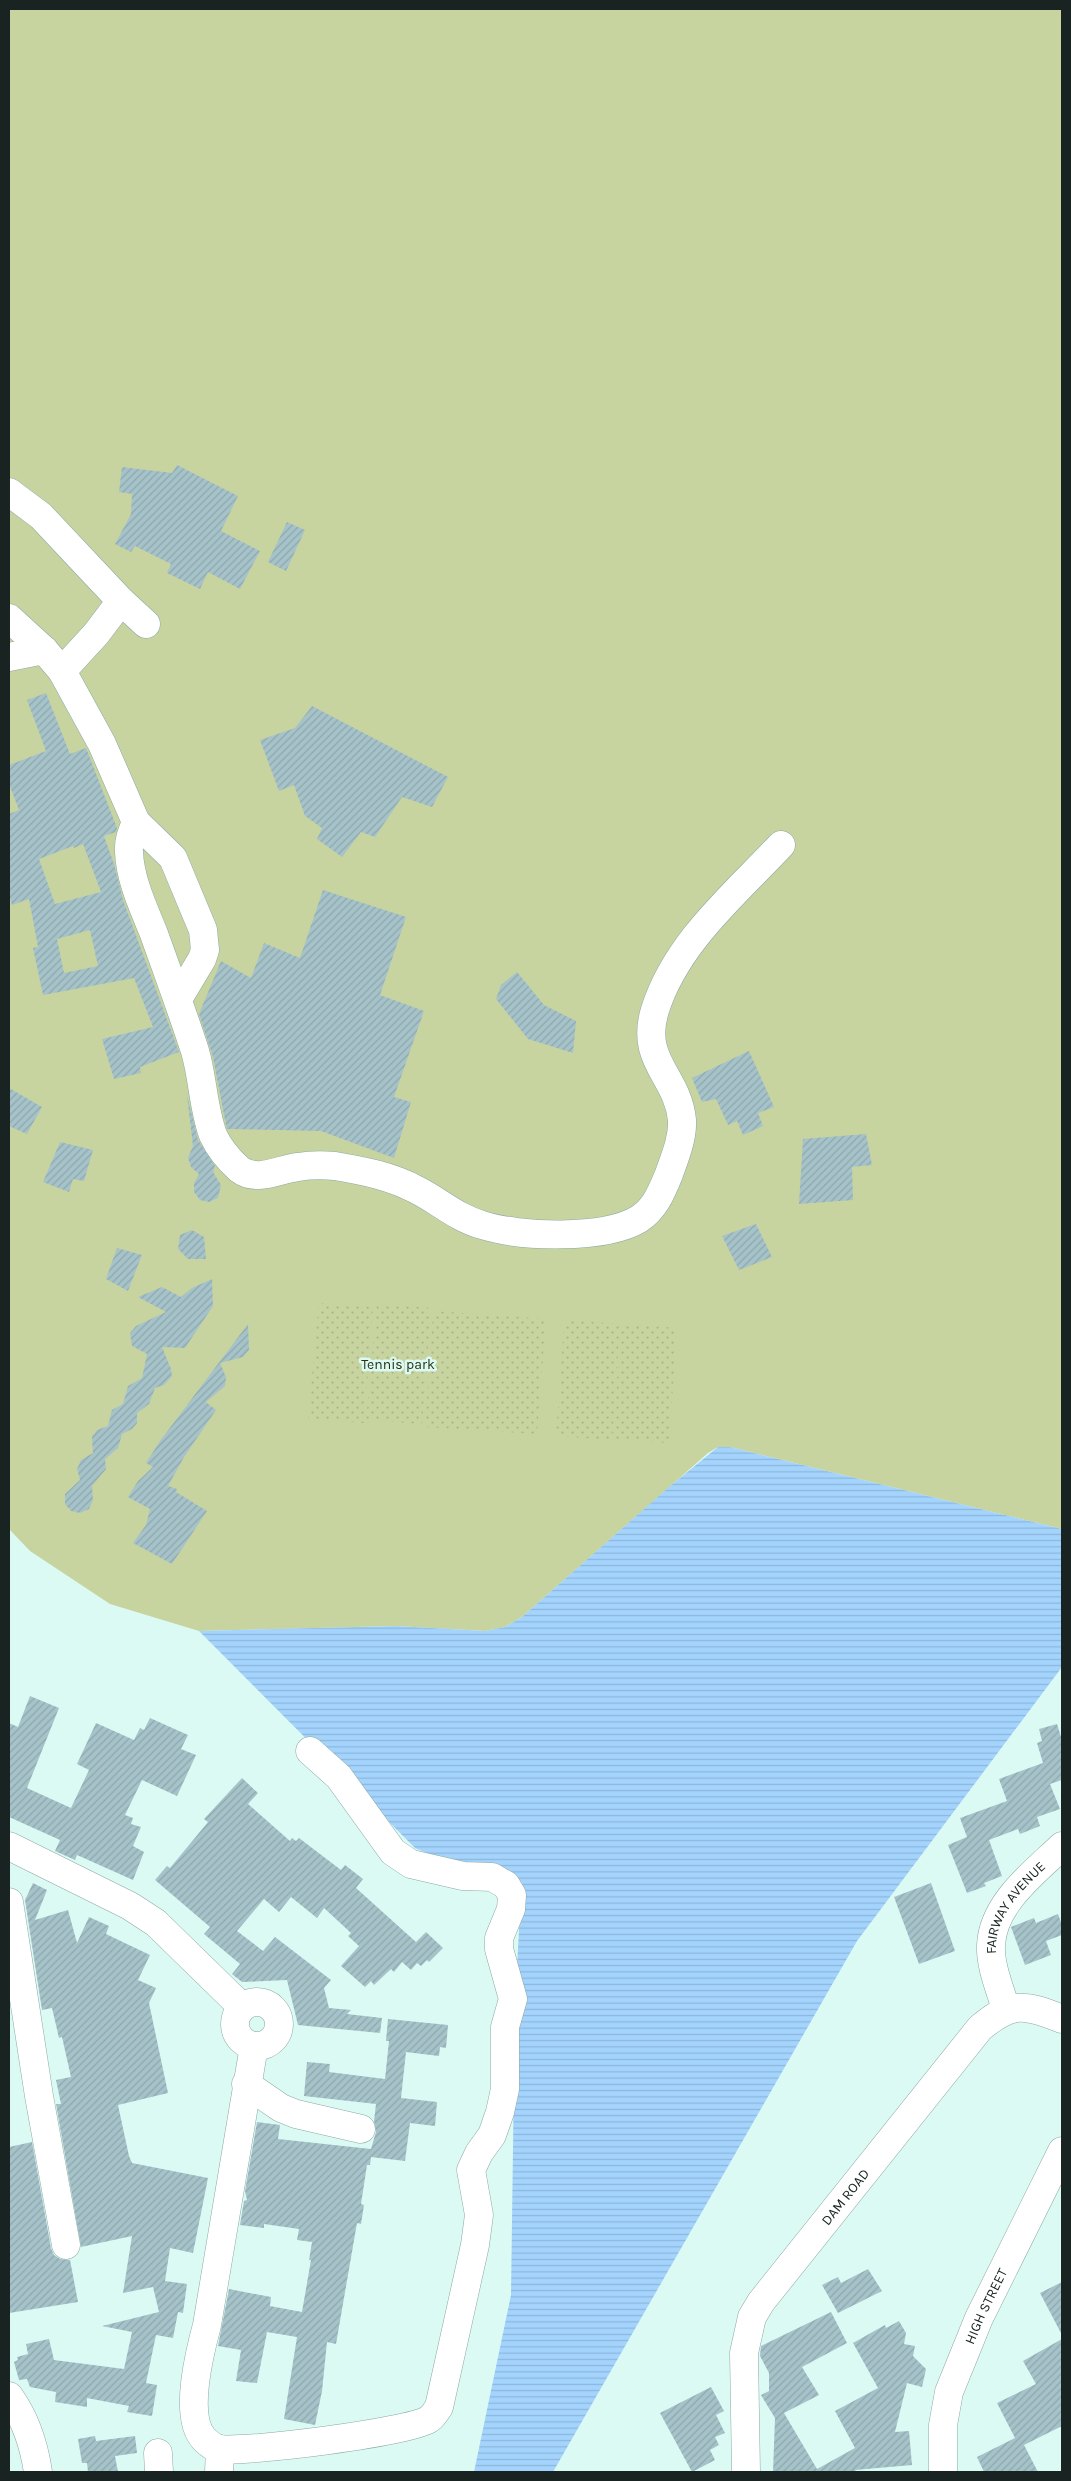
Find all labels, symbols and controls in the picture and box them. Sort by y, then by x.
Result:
park label: Tennis park [361,1356,435,1373]
street label: FAIRWAY AVENUE [982,1857,1049,1954]
street label: DAM ROAD [817,2165,873,2228]
street label: HIGH STREET [961,2265,1011,2346]

